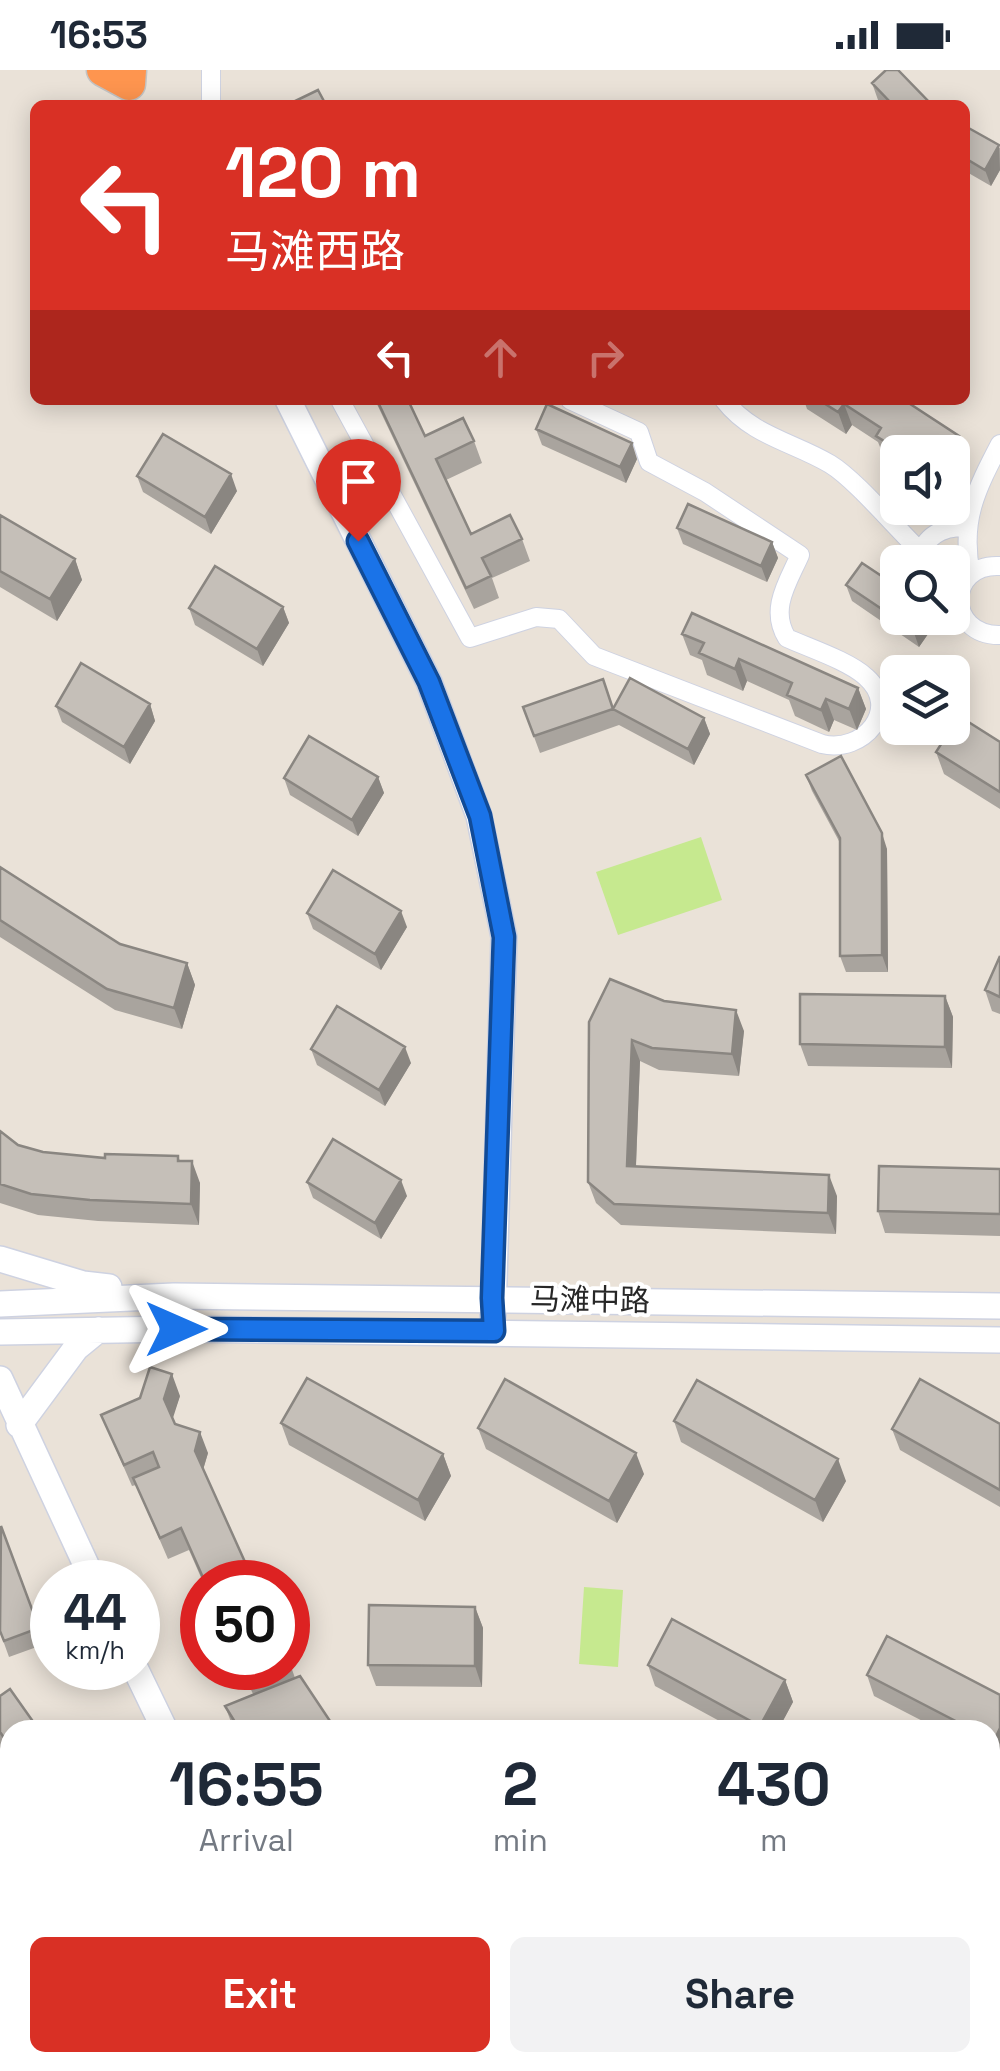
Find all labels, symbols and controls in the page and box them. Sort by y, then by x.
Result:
text: 16:53 [50,11,148,59]
text: 120 m [225,128,421,217]
icon: left [60,140,190,270]
text: 马滩西路 [225,223,405,280]
icon: left [368,330,423,385]
icon: ahead [473,330,528,385]
icon: right [578,330,633,385]
map controls [880,435,970,745]
button: sound [880,435,970,525]
pin [316,439,401,542]
icon: arrive [331,454,386,509]
button: search [880,545,970,635]
button: layers [880,655,970,745]
position arrow [124,1277,228,1381]
street label: 马滩中路 [530,1279,650,1320]
speed limit sign: 50 [180,1560,310,1690]
text: 44 [63,1581,127,1645]
text: km/h [65,1634,125,1666]
text: 16:55 [169,1746,323,1823]
text: 2 [502,1746,538,1823]
text: 430 [717,1746,831,1823]
text: Arrival [199,1820,294,1860]
text: min [493,1820,548,1860]
text: m [760,1820,788,1860]
button: Exit [30,1937,490,2052]
button: Share [510,1937,970,2052]

